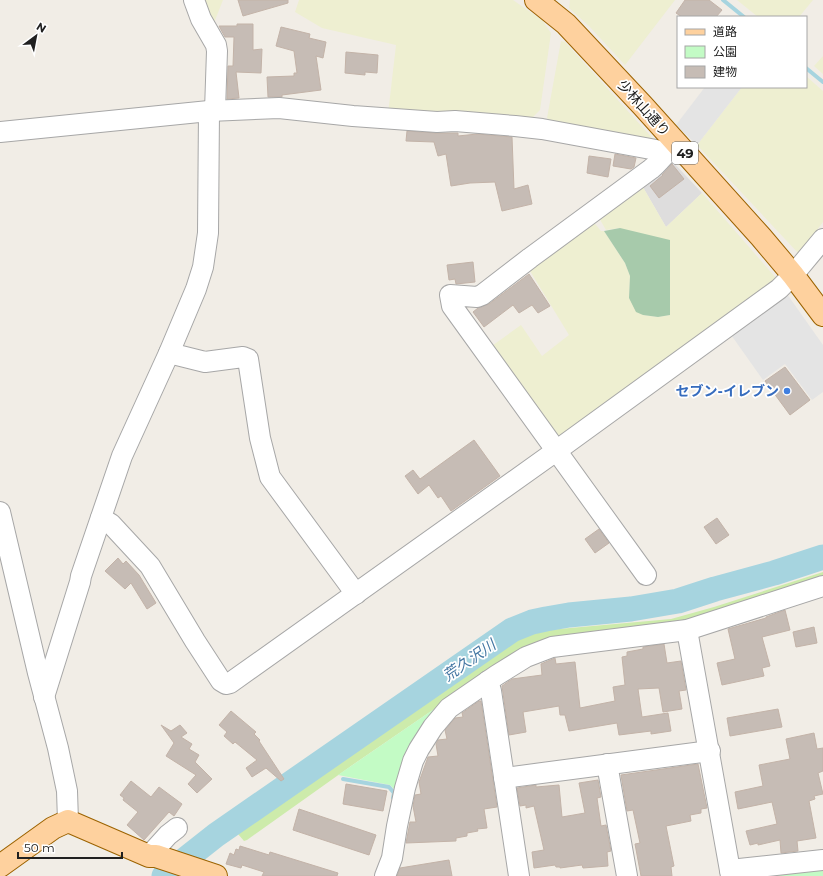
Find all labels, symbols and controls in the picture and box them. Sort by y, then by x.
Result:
north arrow [16,16,56,56]
legend [677,16,807,88]
text: N [34,19,49,36]
text: 道路 [713,24,737,39]
text: 公園 [713,44,737,59]
text: 建物 [713,64,737,79]
street label: 少林山通り [614,76,674,140]
road number: 49 [672,142,698,164]
place label: セブン-イレブン [676,382,779,400]
marker: セブン-イレブン [782,386,792,396]
water label: 荒久沢川 [439,634,501,685]
scale bar [18,834,122,860]
text: 50 m [24,840,55,855]

